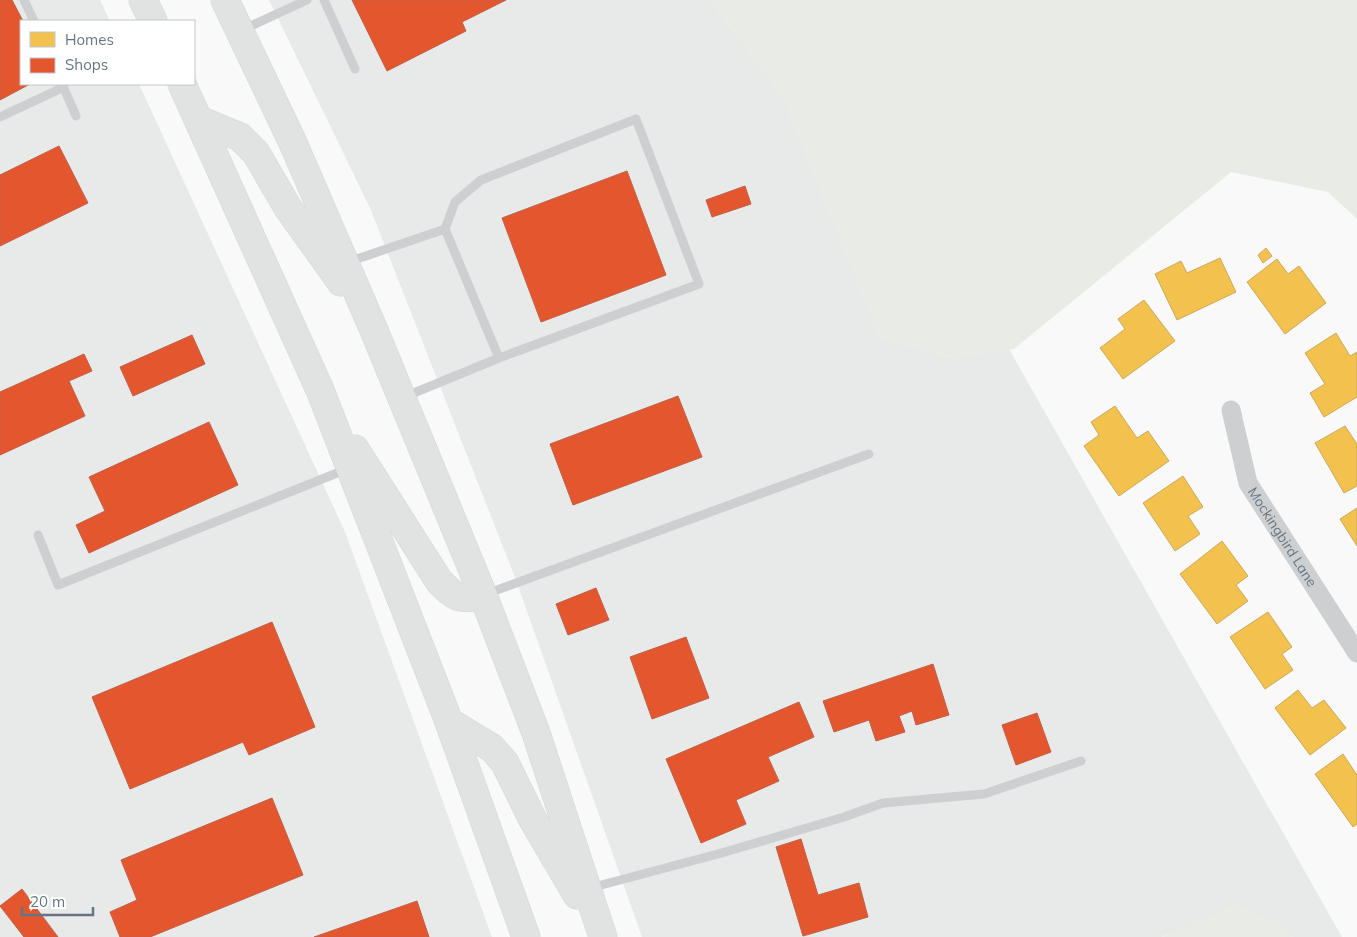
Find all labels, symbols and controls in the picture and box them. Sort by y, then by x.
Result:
legend [20,20,195,85]
text: Homes [65,30,114,49]
text: Shops [65,55,108,74]
street label: Mockingbird Lane [1244,484,1321,590]
scale bar [22,884,94,916]
text: 20 m [30,892,65,911]

